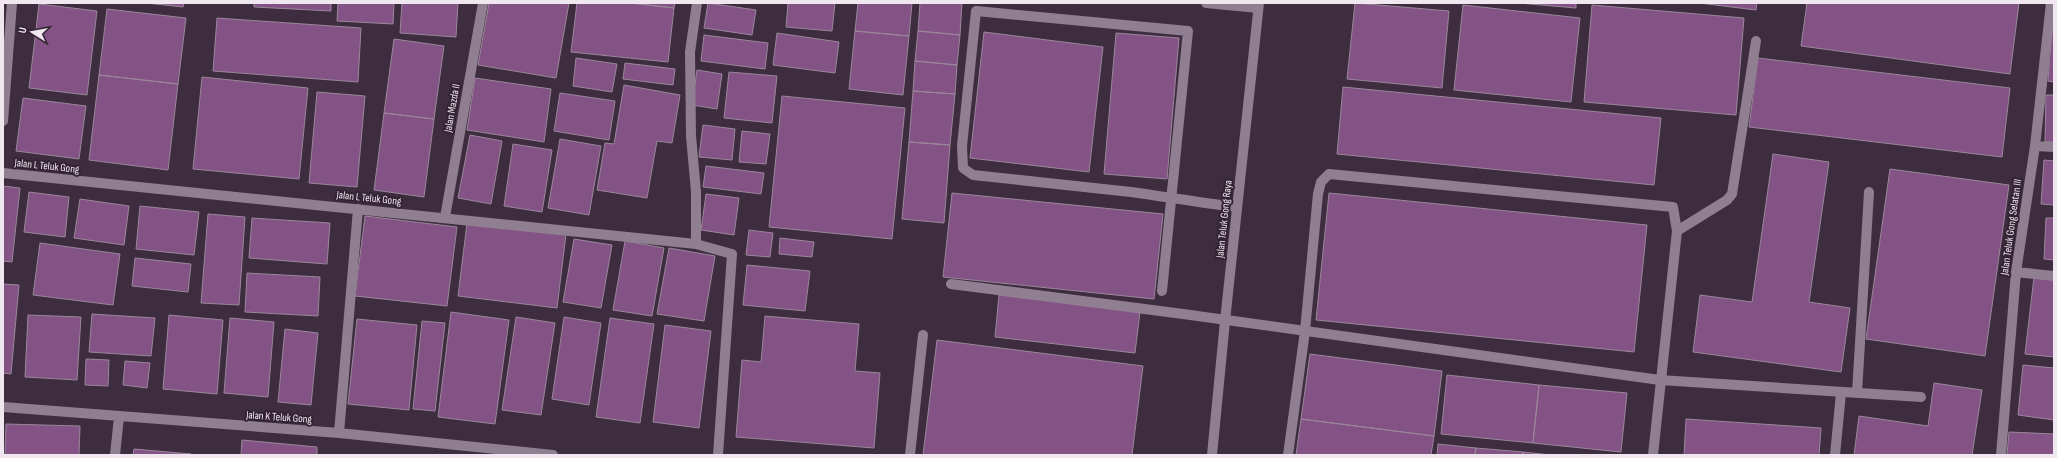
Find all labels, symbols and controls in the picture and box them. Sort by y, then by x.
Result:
north arrow [12,12,52,52]
text: U [16,26,30,34]
street label: Jalan Mazda II [441,83,463,134]
street label: Jalan L Teluk Gong [13,156,81,176]
street label: Jalan Teluk Gong Selatan III [1998,178,2024,277]
street label: Jalan Teluk Gong Raya [1213,179,1235,260]
street label: Jalan L Teluk Gong [335,188,403,208]
street label: Jalan K Teluk Gong [245,408,313,426]

